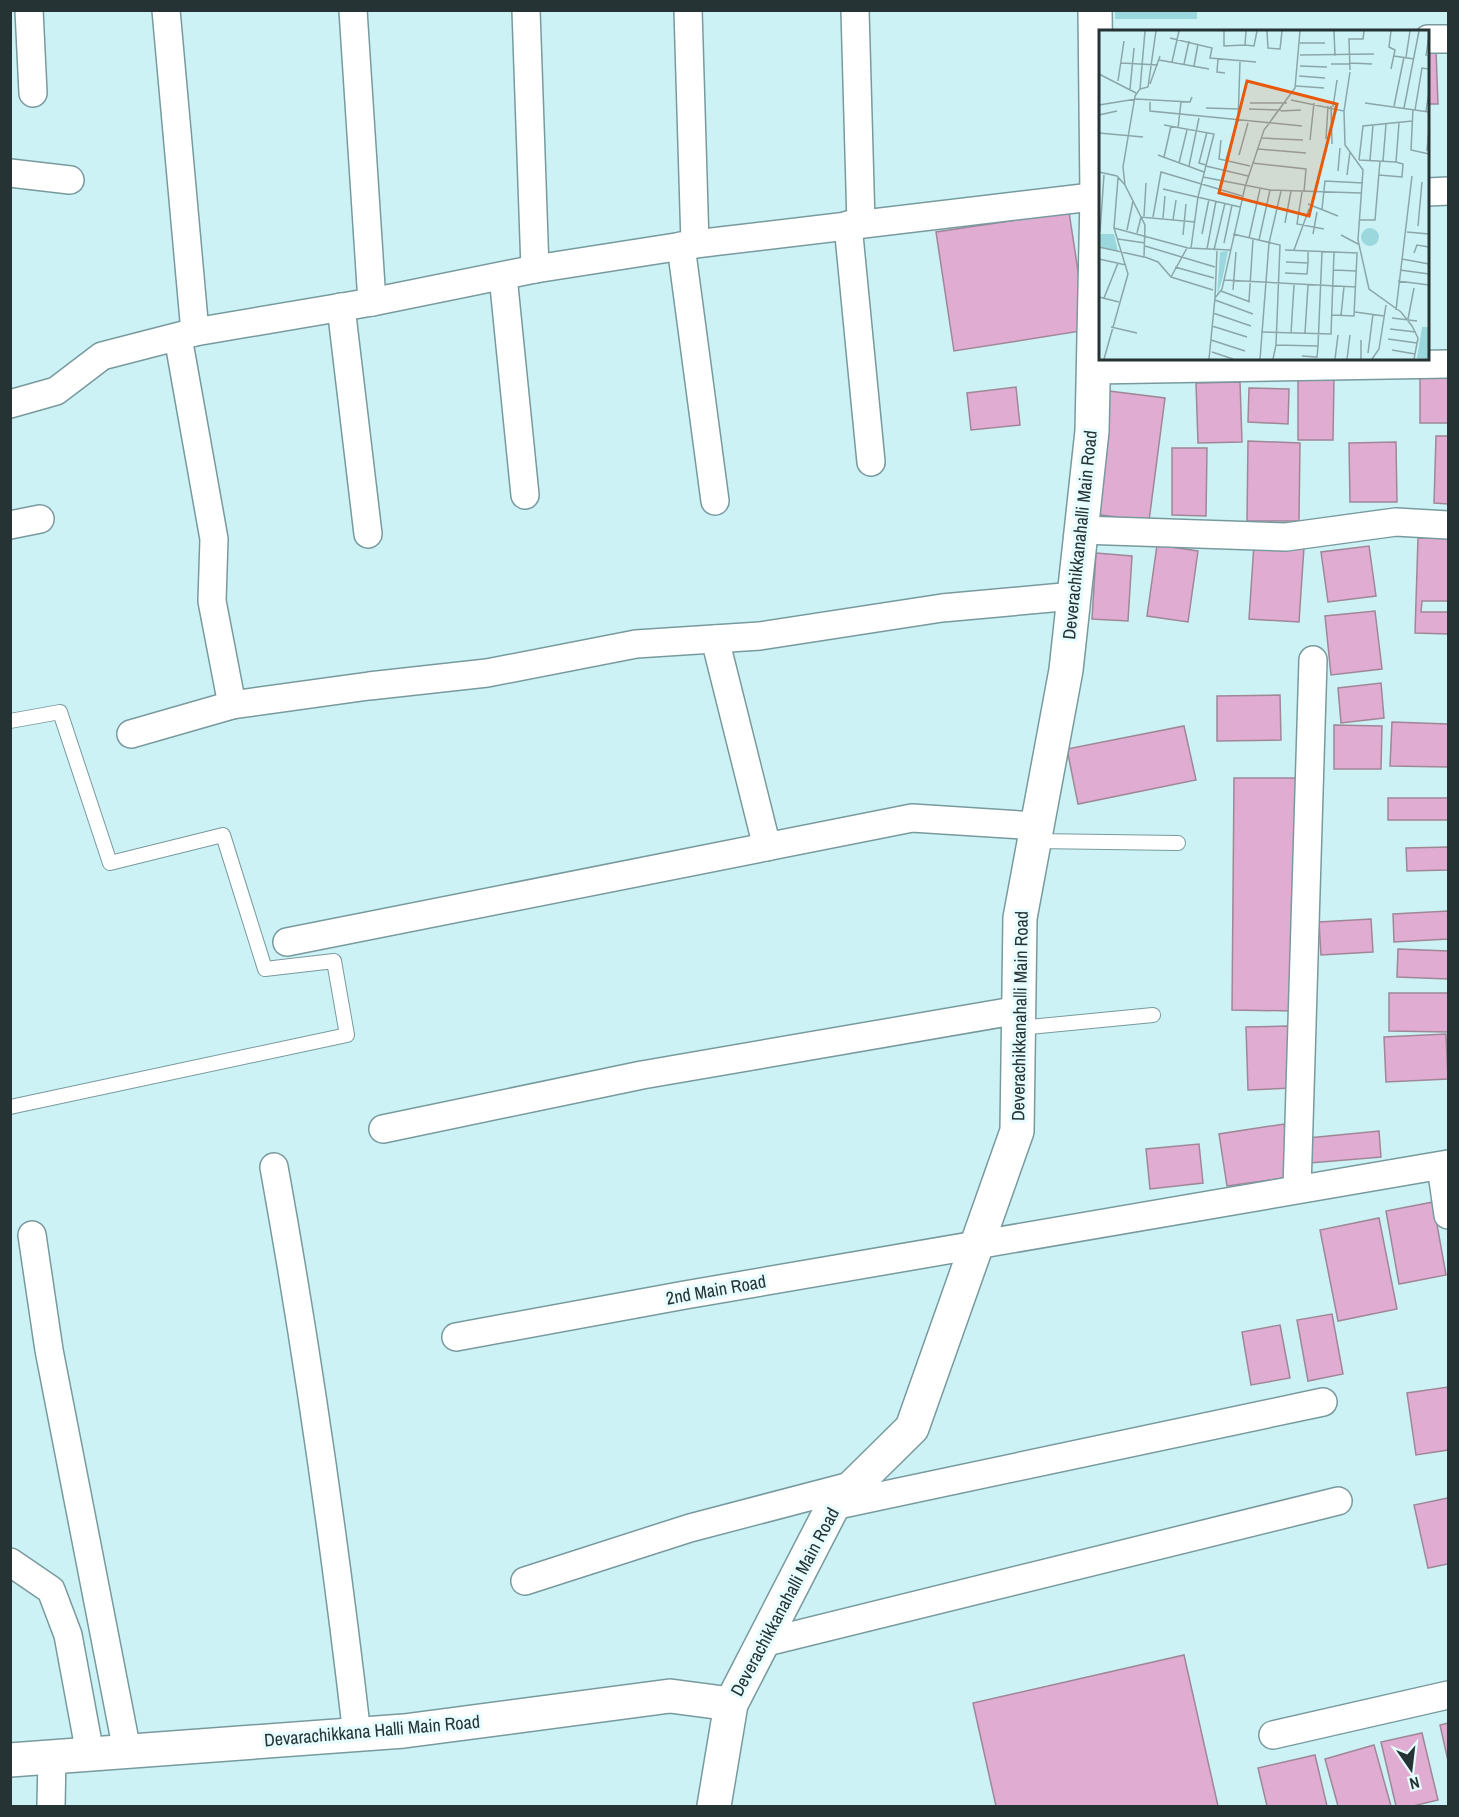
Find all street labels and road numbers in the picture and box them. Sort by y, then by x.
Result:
street label: Deverachikkanahalli Main Road [1056,429,1103,641]
street label: Deverachikkanahalli Main Road [1005,911,1034,1121]
street label: 2nd Main Road [664,1268,768,1311]
street label: Deverachikkanahalli Main Road [724,1503,845,1700]
street label: Devarachikkana Halli Main Road [263,1709,481,1752]

